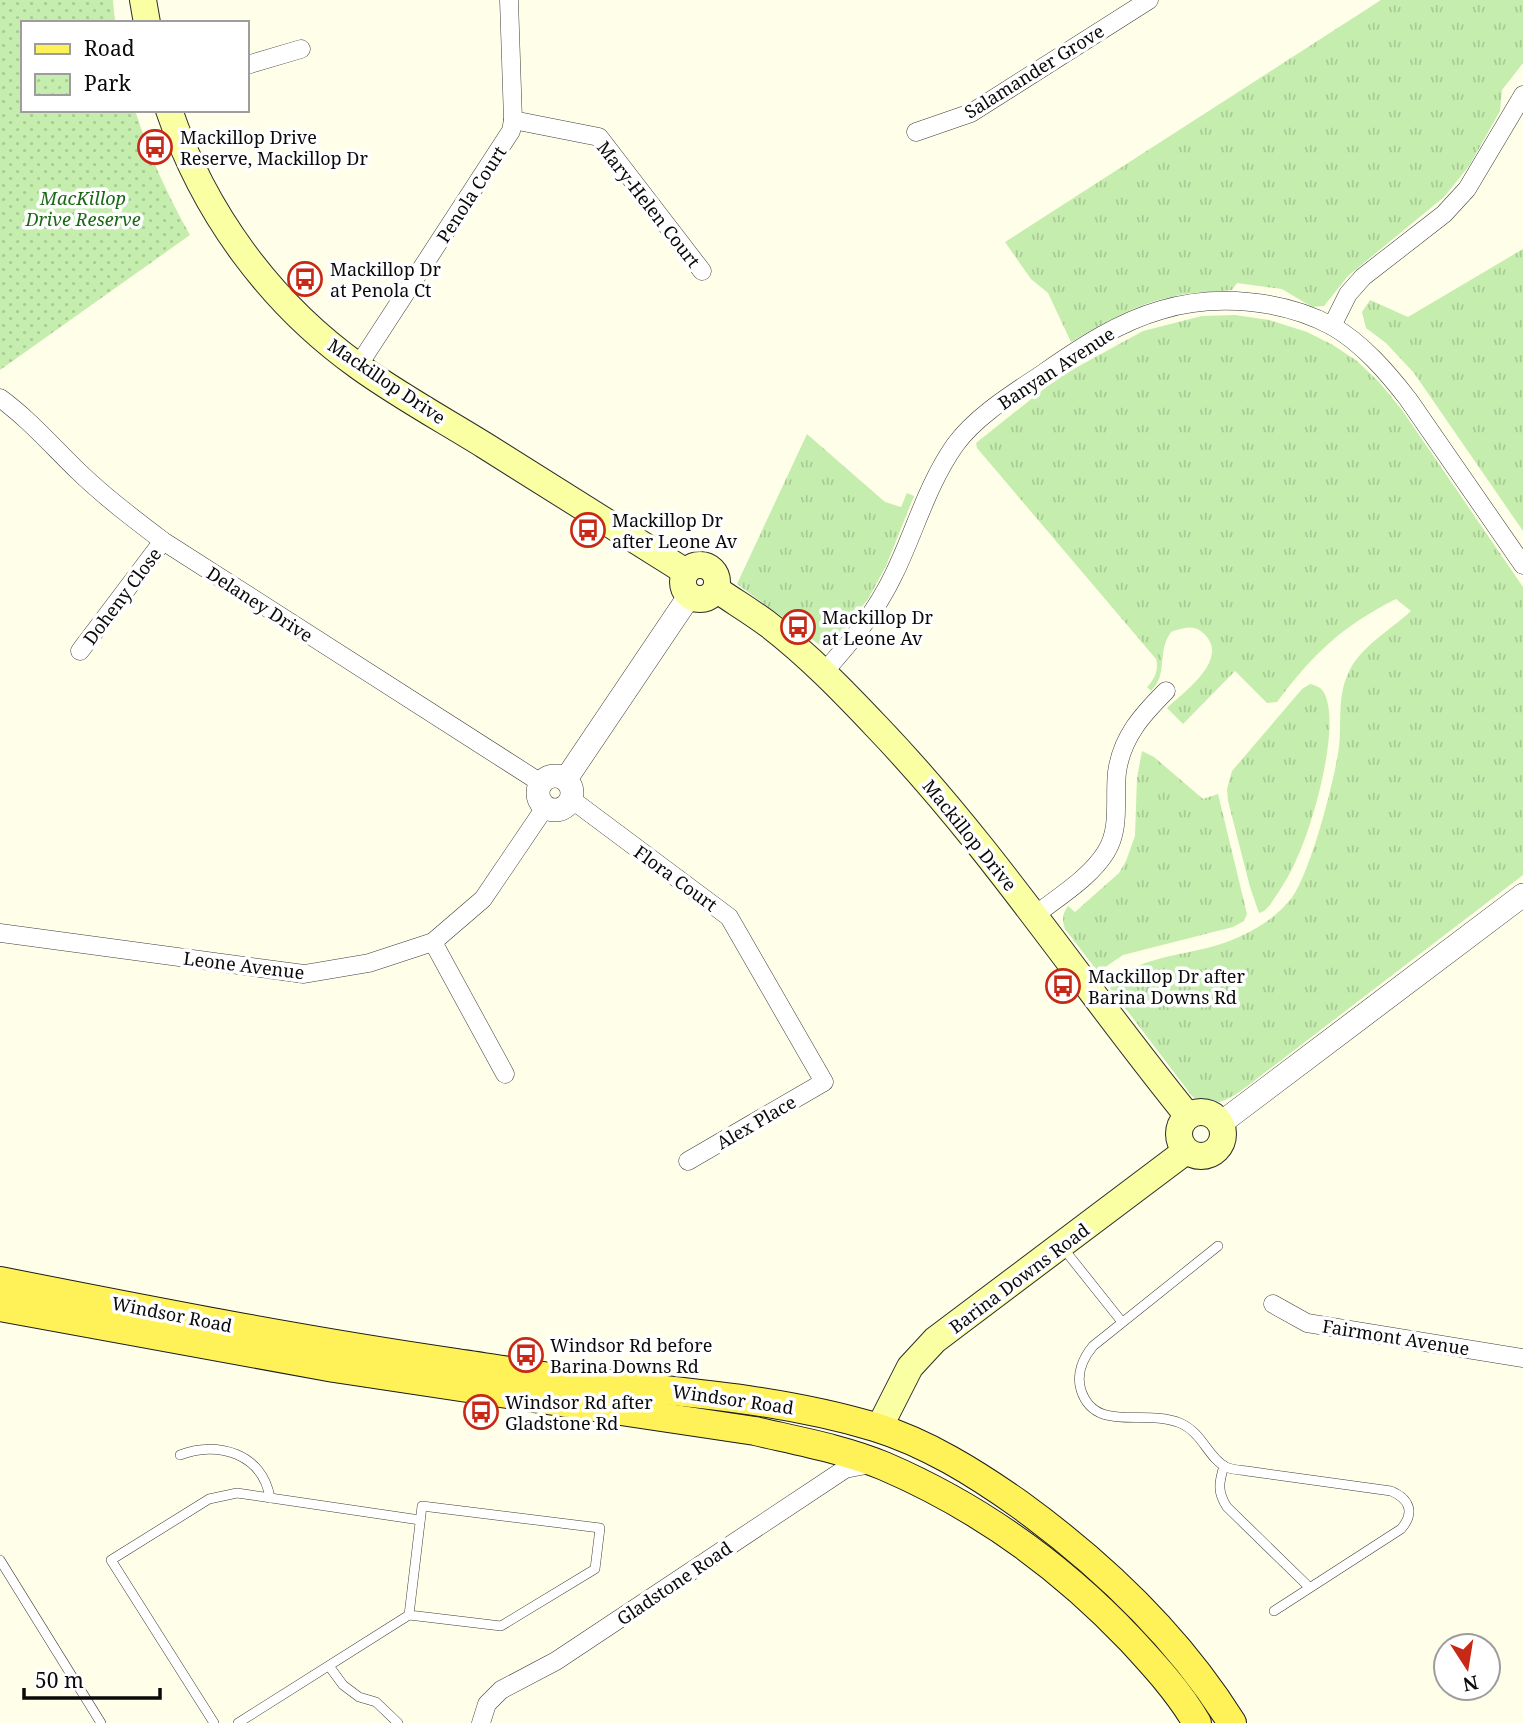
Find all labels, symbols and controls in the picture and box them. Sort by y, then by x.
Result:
street label: Salamander Grove [960,18,1108,124]
legend [21,21,248,112]
text: Road [84,34,135,62]
text: Park [84,69,131,97]
place label: Mackillop Drive Reserve, Mackillop Dr [180,125,368,170]
bus stop icon: Mackillop Drive Reserve, Mackillop Dr [136,128,174,166]
street label: Mary-Helen Court [592,136,706,272]
street label: Penola Court [431,141,511,247]
park label: MacKillop Drive Reserve [24,186,141,231]
place label: Mackillop Dr at Penola Ct [330,257,442,302]
bus stop icon: Mackillop Dr at Penola Ct [286,260,324,298]
street label: Banyan Avenue [993,321,1119,415]
street label: Mackillop Drive [324,333,450,429]
place label: Mackillop Dr after Leone Av [612,508,738,553]
bus stop icon: Mackillop Dr after Leone Av [569,511,607,549]
street label: Doheny Close [78,543,166,649]
street label: Delaney Drive [202,561,318,647]
place label: Mackillop Dr at Leone Av [822,605,934,650]
bus stop icon: Mackillop Dr at Leone Av [779,608,817,646]
street label: Mackillop Drive [918,774,1022,896]
street label: Flora Court [630,840,722,916]
street label: Leone Avenue [182,946,306,984]
place label: Mackillop Dr after Barina Downs Rd [1088,964,1245,1009]
bus stop icon: Mackillop Dr after Barina Downs Rd [1044,967,1082,1005]
street label: Alex Place [712,1090,800,1154]
street label: Barina Downs Road [944,1217,1094,1339]
street label: Windsor Road [110,1291,234,1337]
street label: Fairmont Avenue [1321,1314,1471,1360]
place label: Windsor Rd before Barina Downs Rd [550,1333,712,1378]
bus stop icon: Windsor Rd before Barina Downs Rd [507,1336,545,1374]
street label: Windsor Road [671,1379,795,1419]
place label: Windsor Rd after Gladstone Rd [505,1390,653,1435]
bus stop icon: Windsor Rd after Gladstone Rd [462,1393,500,1431]
street label: Gladstone Road [612,1536,736,1630]
north arrow [1432,1632,1502,1702]
scale bar [24,1656,161,1700]
text: 50 m [35,1666,84,1694]
text: N [1460,1669,1481,1698]

